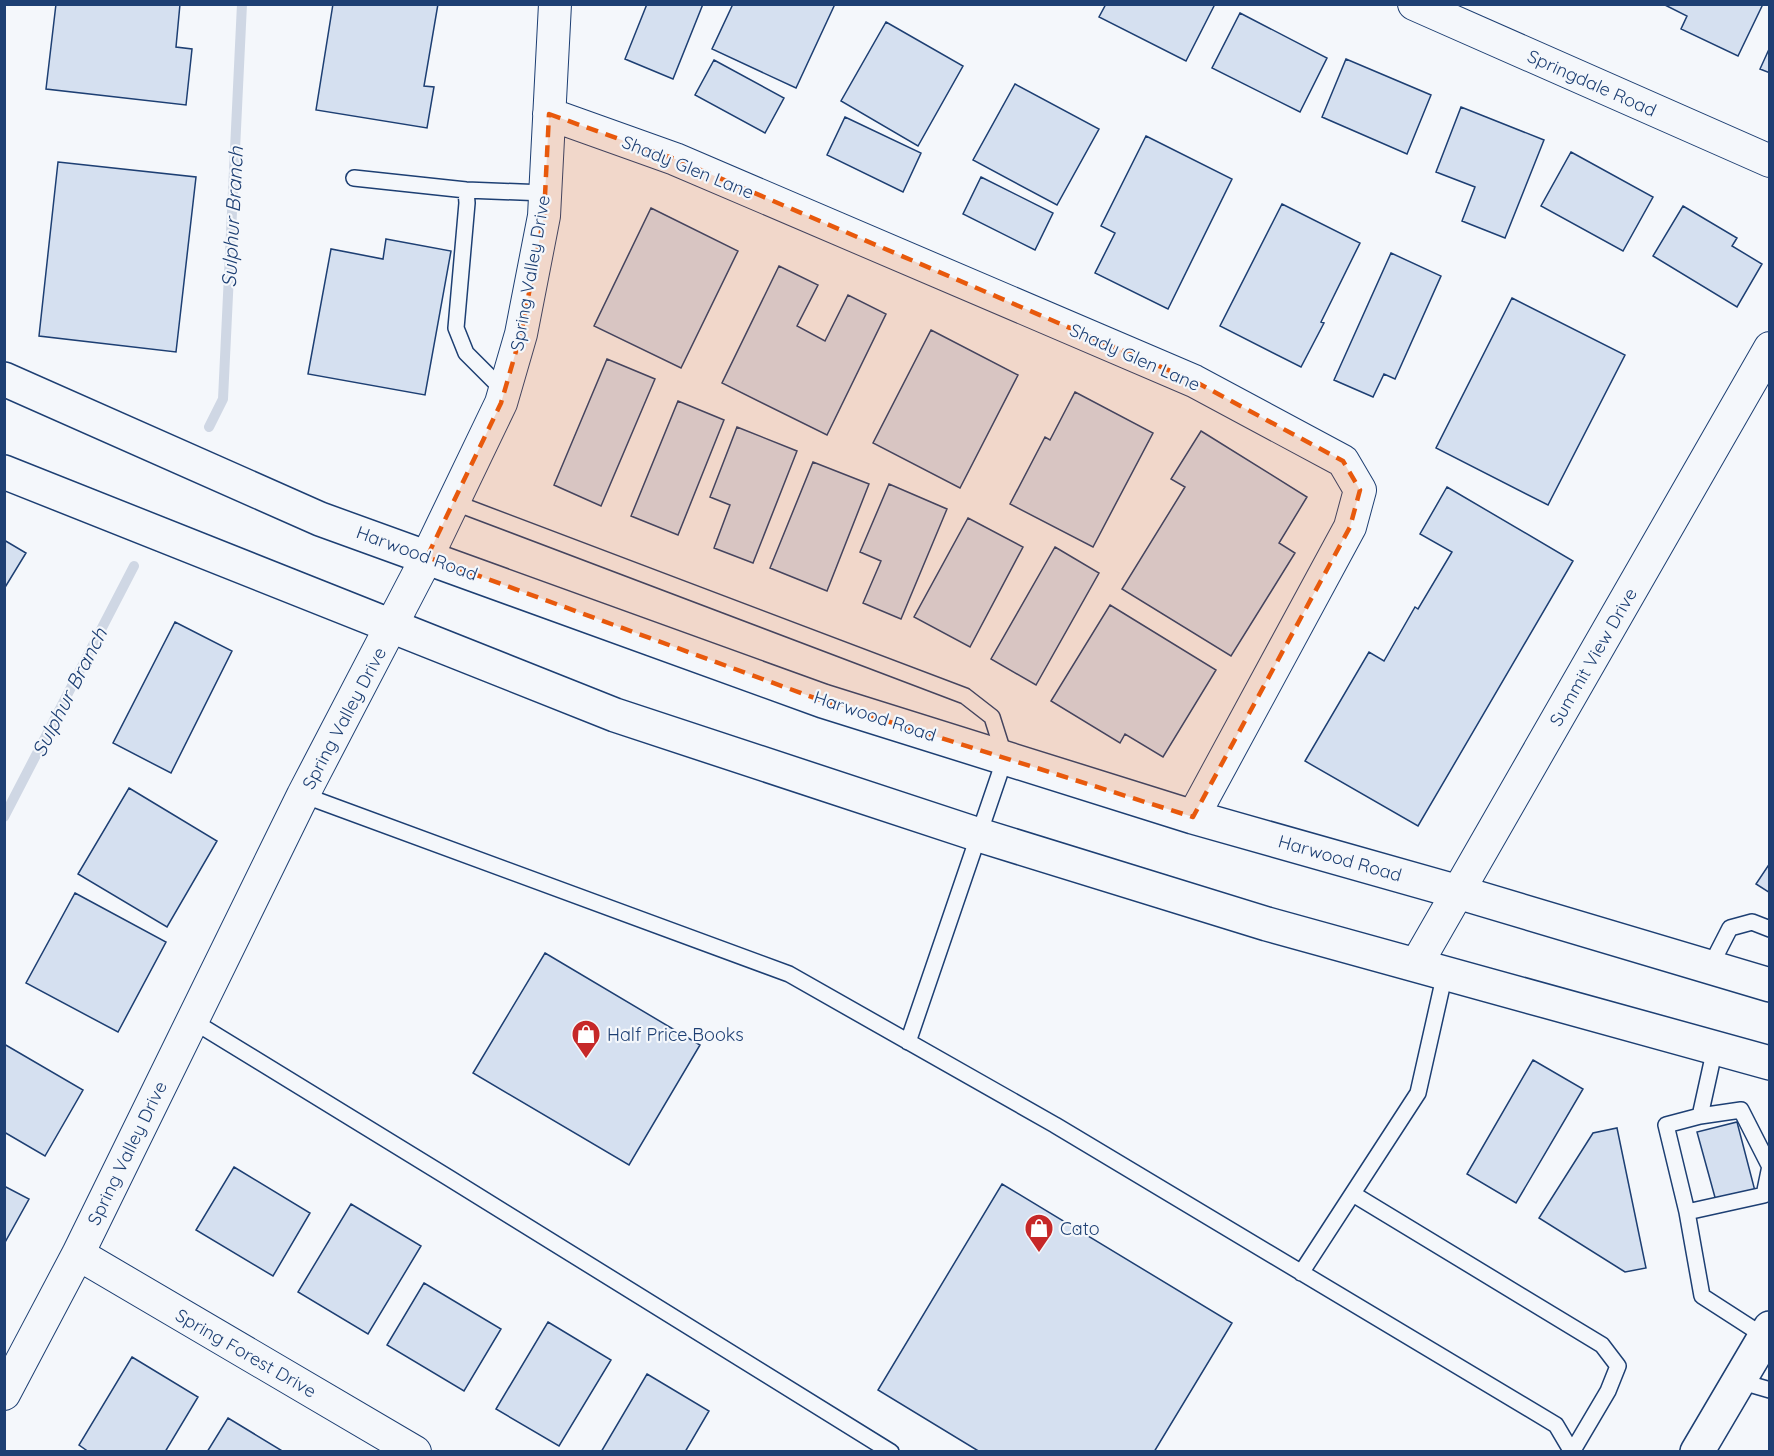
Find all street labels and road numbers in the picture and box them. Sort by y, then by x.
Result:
street label: Springdale Road [1524,44,1660,122]
street label: Shady Glen Lane [619,130,757,204]
street label: Spring Valley Drive [505,193,555,353]
street label: Shady Glen Lane [1066,318,1204,396]
street label: Harwood Road [353,520,481,586]
street label: Summit View Drive [1544,584,1642,730]
street label: Spring Valley Drive [297,643,391,793]
street label: Harwood Road [811,685,939,747]
street label: Harwood Road [1276,829,1404,887]
street label: Spring Valley Drive [82,1077,172,1229]
street label: Spring Forest Drive [172,1303,320,1403]

